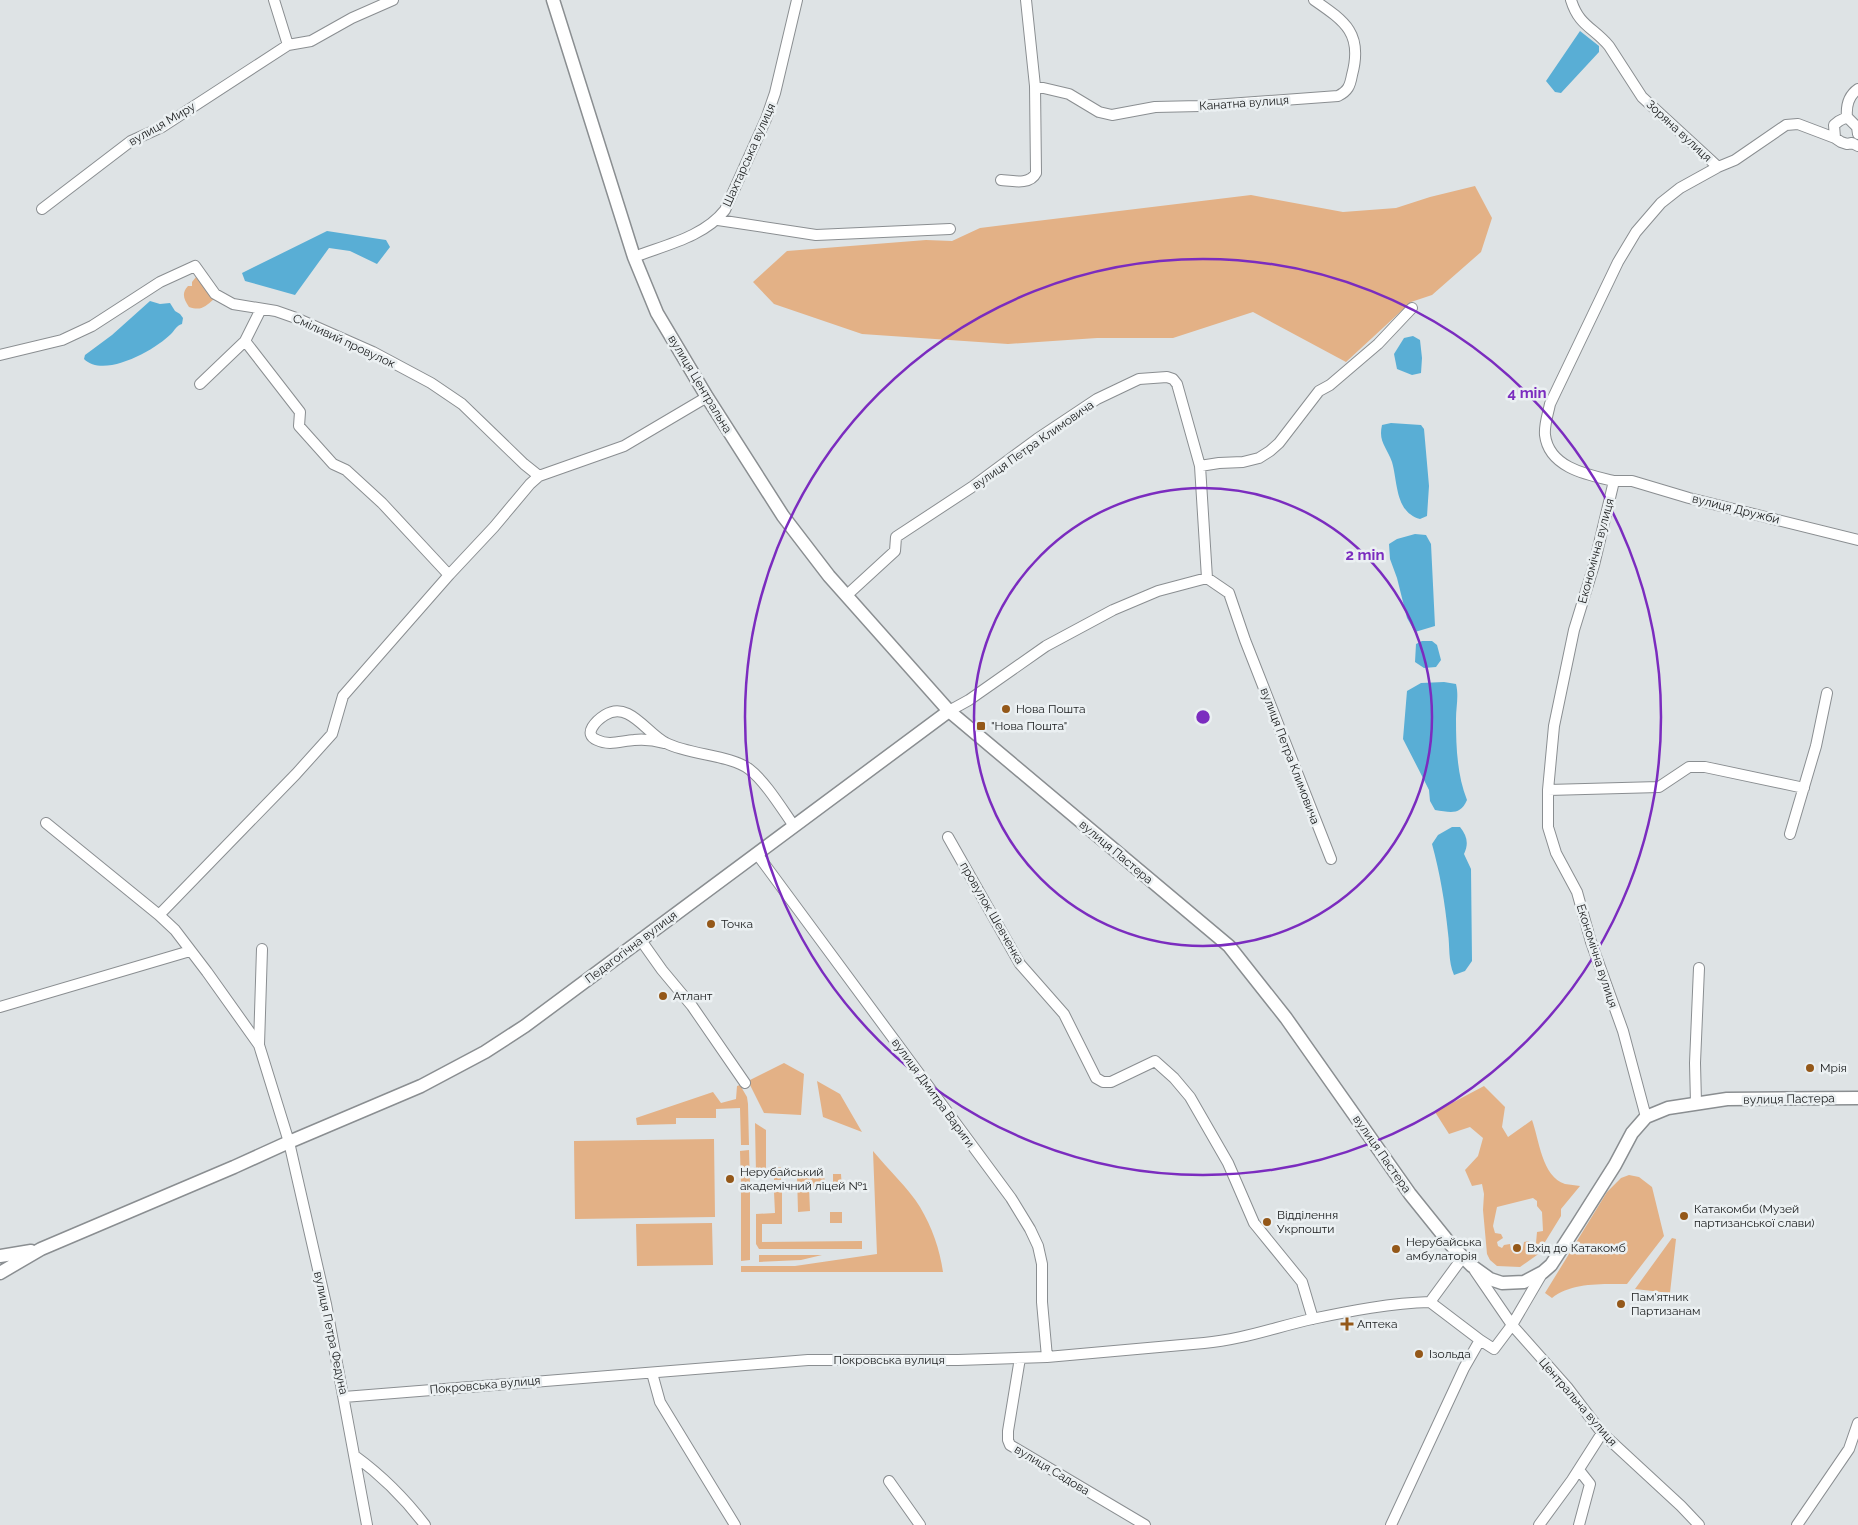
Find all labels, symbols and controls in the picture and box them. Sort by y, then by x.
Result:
street label: Канатна вулиця [1199,93,1289,113]
street label: Зоряна вулиця [1644,97,1714,165]
street label: вулиця Миру [126,99,198,149]
street label: Шахтарська вулиця [720,101,778,209]
street label: Сміливий провулок [291,311,397,371]
street label: вулиця Центральна [665,332,735,436]
text: 4 min [1507,384,1547,402]
street label: вулиця Петра Климовича [970,398,1096,492]
street label: вулиця Дружби [1691,491,1781,527]
street label: Економічна вулиця [1575,497,1617,605]
text: 2 min [1346,546,1384,564]
street label: вулиця Петра Климовича [1258,686,1322,826]
place label: Нова Пошта [1016,702,1085,716]
marker: Нова Пошта [1000,703,1012,715]
centre of rings [1194,708,1212,726]
place label: "Нова Пошта" [991,719,1067,733]
marker: "Нова Пошта" [975,720,987,732]
street label: вулиця Пастера [1076,817,1156,887]
street label: провулок Шевченка [957,860,1027,966]
street label: Економічна вулиця [1574,902,1620,1010]
street label: Педагогічна вулиця [582,908,680,986]
place label: Точка [721,917,753,931]
marker: Точка [705,918,717,930]
place label: Атлант [673,989,713,1003]
marker: Атлант [657,990,669,1002]
street label: вулиця Дмитра Вариги [889,1036,977,1150]
place label: Мрія [1820,1061,1847,1075]
marker: Мрія [1804,1062,1816,1074]
street label: вулиця Пастера [1743,1091,1835,1107]
street label: вулиця Пастера [1350,1113,1414,1195]
place label: Нерубайський академічний ліцей №1 [740,1165,867,1193]
marker: Нерубайський академічний ліцей №1 [724,1173,736,1185]
place label: Катакомби (Музей партизанської слави) [1694,1202,1815,1230]
place label: Відділення Укрпошти [1277,1208,1338,1236]
marker: Катакомби (Музей партизанської слави) [1678,1210,1690,1222]
marker: Відділення Укрпошти [1261,1216,1273,1228]
place label: Нерубайська амбулаторія [1406,1235,1482,1263]
place label: Вхід до Катакомб [1527,1241,1626,1255]
marker: Вхід до Катакомб [1511,1242,1523,1254]
marker: Нерубайська амбулаторія [1390,1243,1402,1255]
street label: вулиця Петра Федуна [311,1270,351,1396]
place label: Пам'ятник Партизанам [1631,1290,1700,1318]
marker: Пам'ятник Партизанам [1615,1298,1627,1310]
place label: Аптека [1357,1317,1397,1331]
marker: Аптека [1341,1318,1353,1330]
place label: Ізольда [1429,1347,1471,1361]
marker: Ізольда [1413,1348,1425,1360]
street label: Покровська вулиця [833,1353,945,1367]
street label: Центральна вулиця [1536,1355,1620,1449]
street label: Покровська вулиця [429,1373,541,1397]
street label: вулиця Садова [1012,1442,1092,1498]

